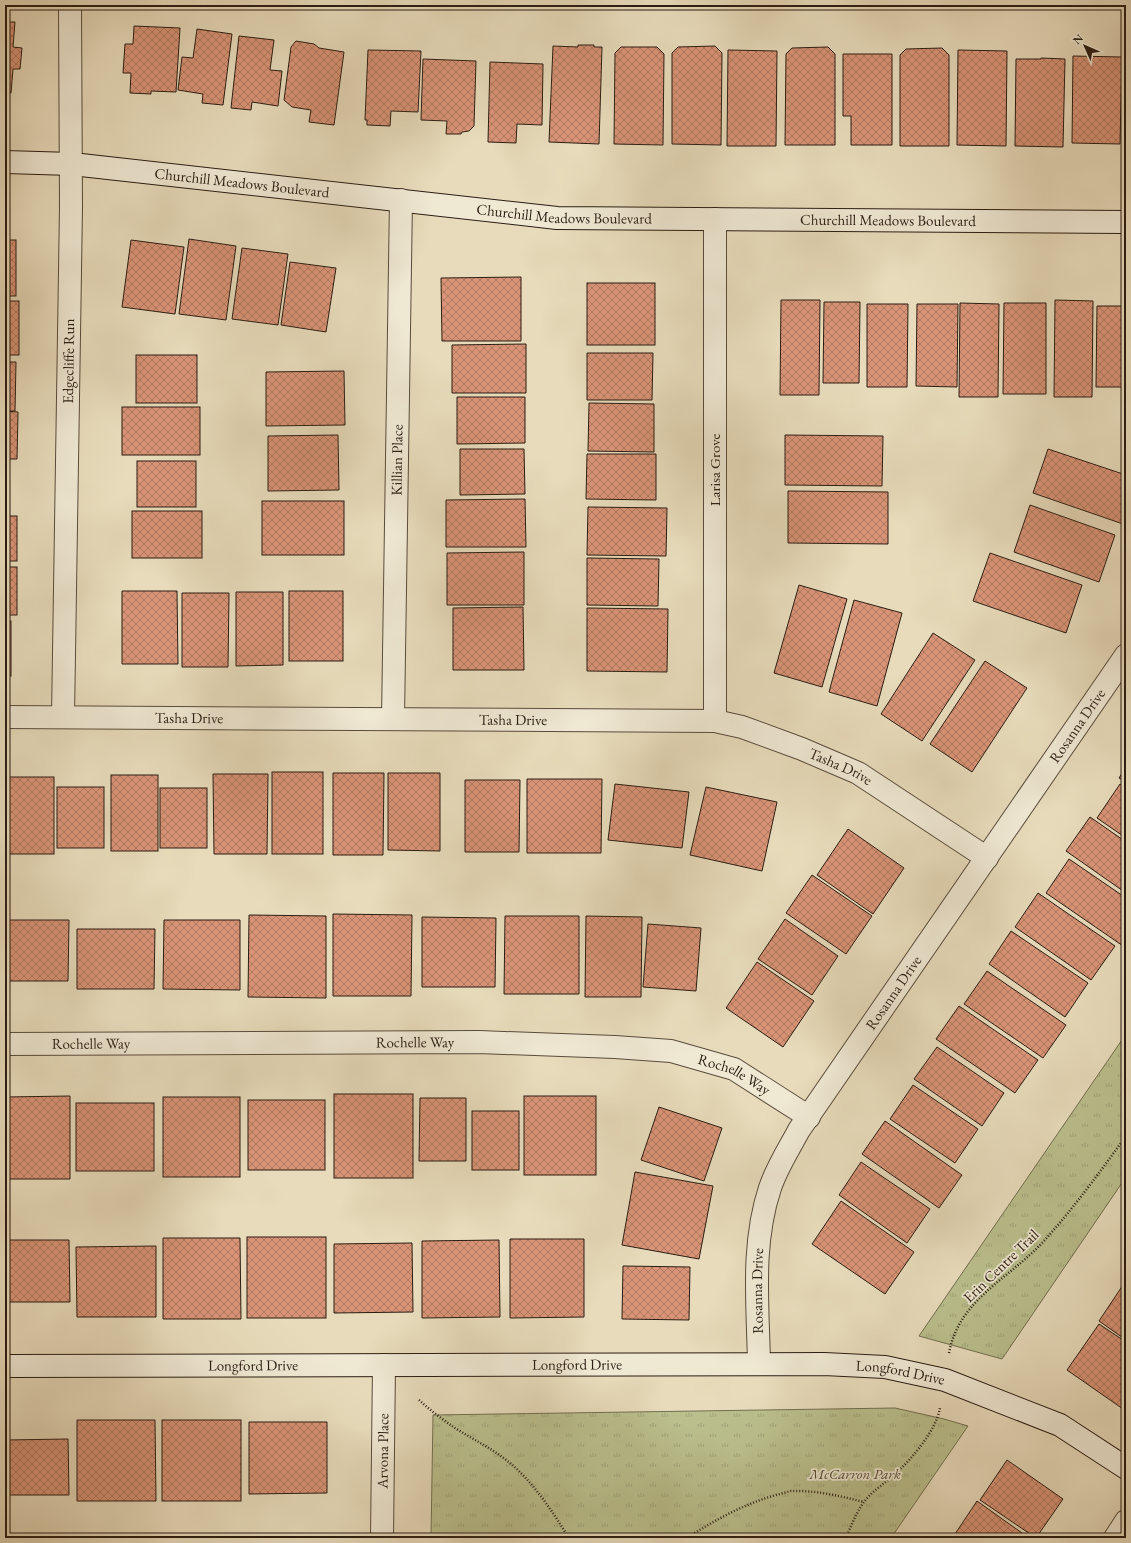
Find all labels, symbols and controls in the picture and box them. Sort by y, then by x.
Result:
north arrow [1065,26,1105,66]
text: N [1070,31,1086,47]
street label: Churchill Meadows Boulevard [154,163,331,202]
street label: Churchill Meadows Boulevard [476,199,652,228]
street label: Churchill Meadows Boulevard [800,210,976,230]
street label: Edgecliffe Run [58,318,78,404]
street label: Killian Place [386,424,407,496]
street label: Larisa Grove [705,434,724,506]
street label: Rosanna Drive [1045,685,1109,766]
street label: Tasha Drive [155,708,223,727]
street label: Tasha Drive [479,710,547,729]
street label: Tasha Drive [806,743,877,789]
street label: Rosanna Drive [861,951,925,1033]
street label: Rochelle Way [376,1032,455,1051]
street label: Rochelle Way [52,1033,131,1053]
street label: Rochelle Way [696,1049,775,1099]
street label: Erin Centre Trail [959,1225,1043,1306]
street label: Rosanna Drive [747,1247,767,1334]
street label: Longford Drive [532,1354,622,1374]
street label: Longford Drive [208,1355,298,1375]
street label: Longford Drive [855,1356,947,1389]
street label: Arvona Place [373,1413,392,1490]
park label: McCarron Park [808,1464,901,1483]

